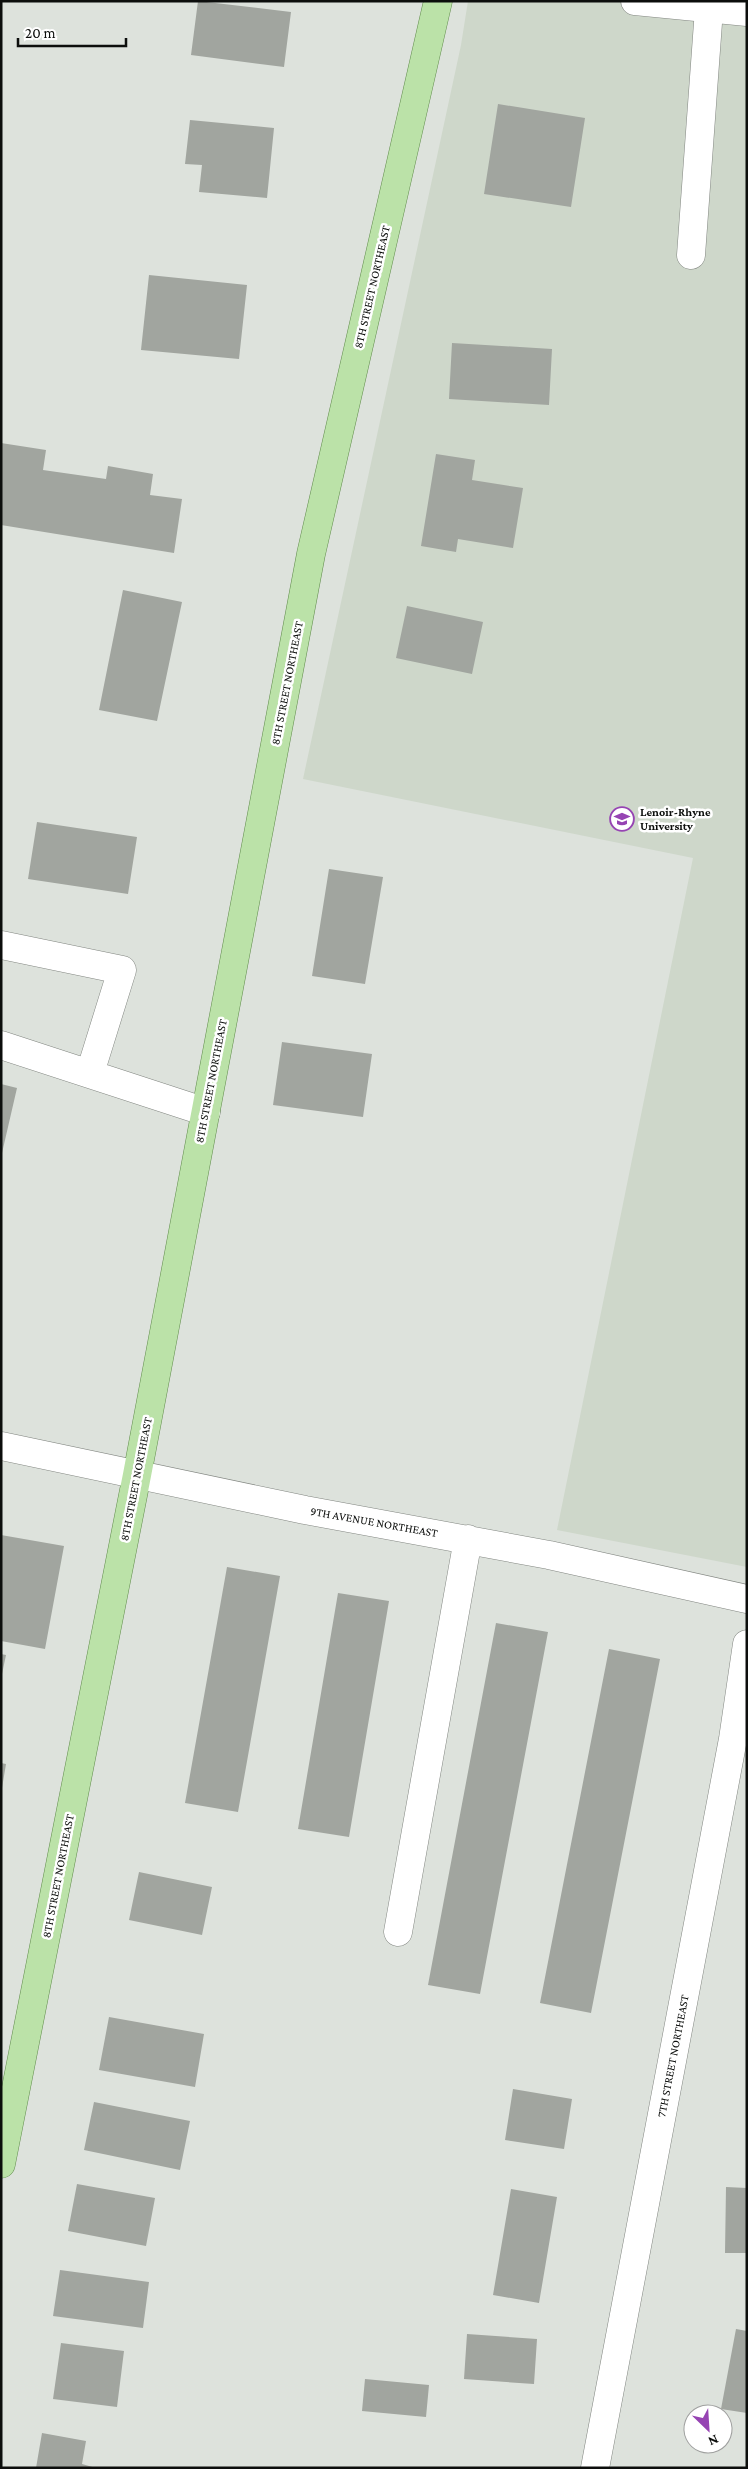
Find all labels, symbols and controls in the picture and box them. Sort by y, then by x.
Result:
scale bar [18,15,125,47]
text: 20 m [25,25,56,41]
street label: 8TH STREET NORTHEAST [351,224,393,350]
street label: 8TH STREET NORTHEAST [268,620,306,746]
place label: Lenoir-Rhyne University [640,805,711,833]
school or university icon: Lenoir-Rhyne University [609,806,635,832]
street label: 8TH STREET NORTHEAST [192,1018,230,1144]
street label: 8TH STREET NORTHEAST [117,1416,155,1542]
street label: 9TH AVENUE NORTHEAST [309,1504,439,1540]
street label: 8TH STREET NORTHEAST [39,1813,77,1939]
street label: 7TH STREET NORTHEAST [654,1993,692,2119]
north arrow [683,2404,733,2454]
text: N [705,2432,721,2450]

